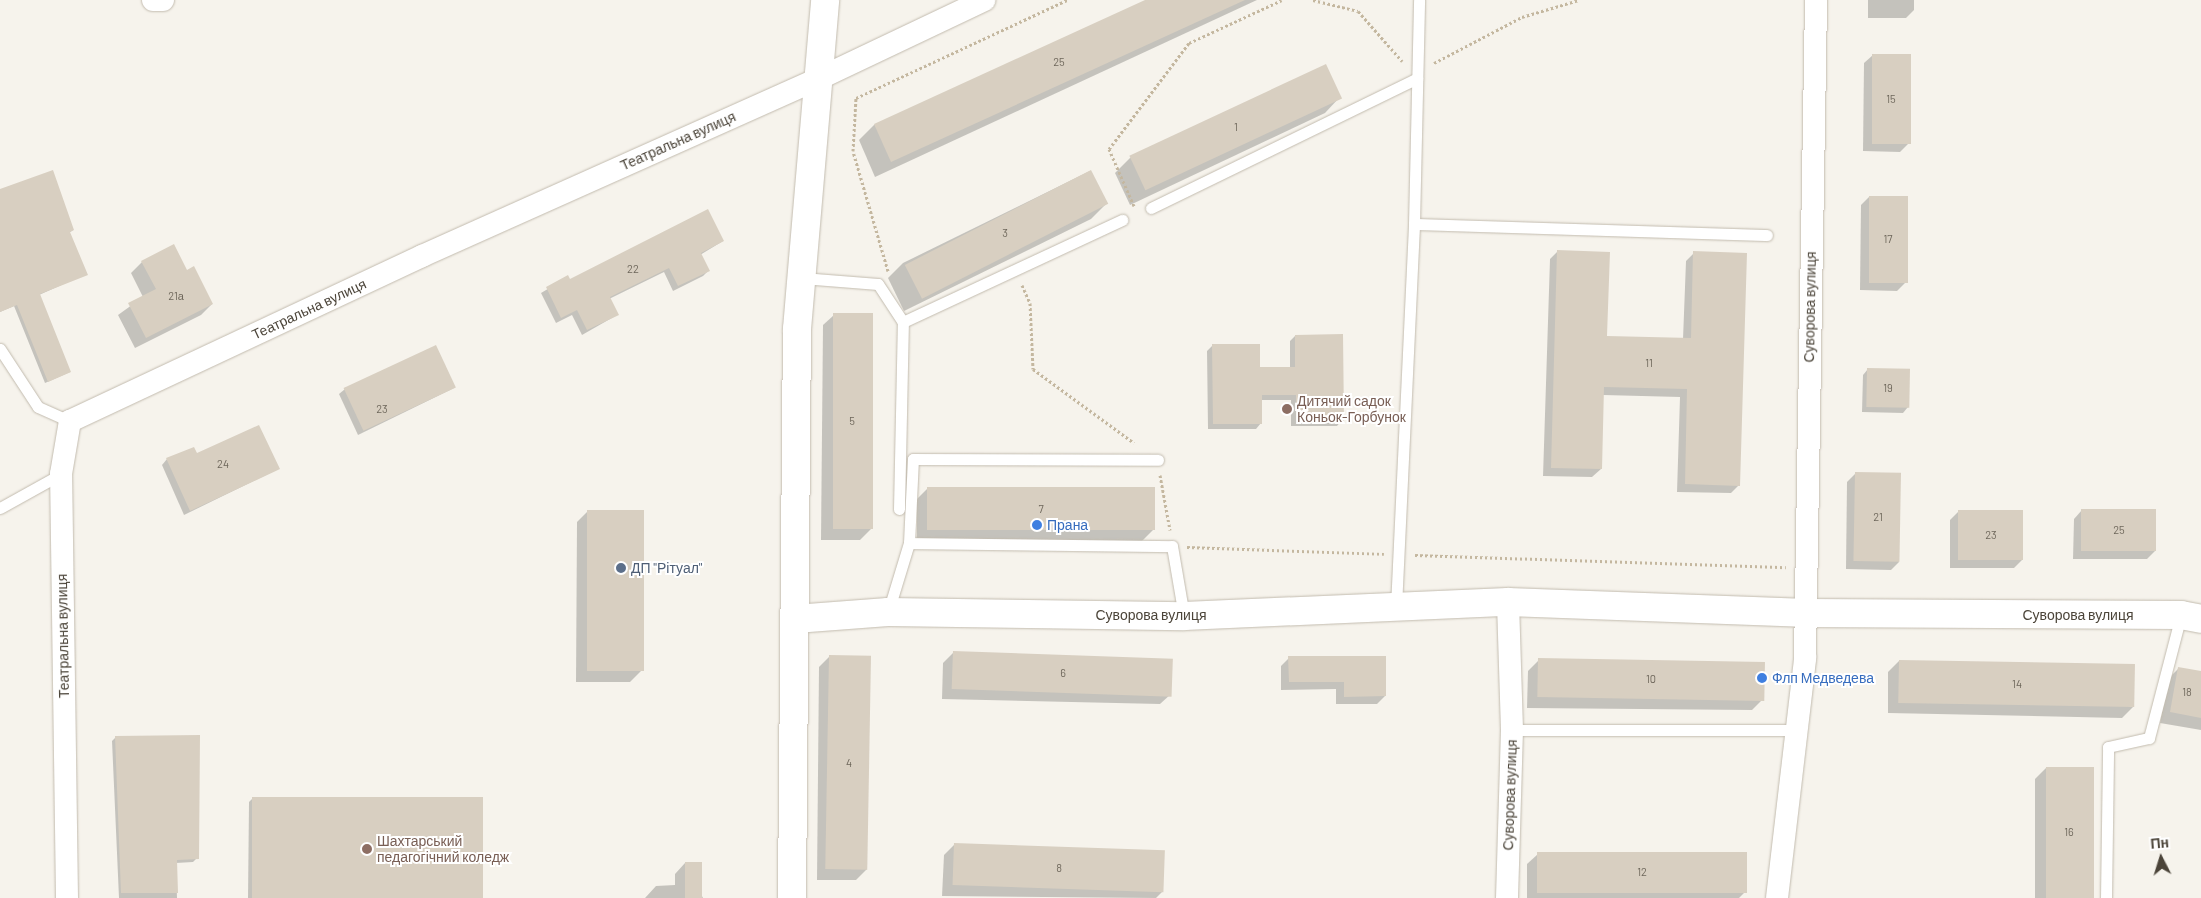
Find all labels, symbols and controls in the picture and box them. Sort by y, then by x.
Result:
house number: 25 [1053,55,1065,69]
house number: 15 [1886,92,1896,106]
street label: Театральна вулиця [618,108,738,174]
house number: 1 [1234,120,1238,134]
house number: 3 [1002,226,1008,240]
house number: 17 [1883,232,1893,246]
street label: Суворова вулиця [1801,251,1819,363]
house number: 22 [627,262,639,276]
street label: Театральна вулиця [249,275,369,343]
house number: 21а [168,289,184,303]
house number: 11 [1645,356,1653,370]
house number: 19 [1883,381,1893,395]
place label: Дитячий садок Коньок-Горбунок [1297,393,1406,426]
house number: 23 [376,402,388,416]
marker: Дитячий садок Коньок-Горбунок [1281,403,1293,415]
house number: 5 [849,414,855,428]
house number: 24 [217,457,229,471]
house number: 7 [1038,502,1044,516]
house number: 21 [1873,510,1883,524]
place label: Прана [1047,517,1088,533]
marker: Прана [1031,519,1043,531]
house number: 25 [2113,523,2125,537]
house number: 23 [1985,528,1997,542]
place label: ДП "Рітуал" [631,560,703,576]
marker: ДП "Рітуал" [615,562,627,574]
street label: Театральна вулиця [54,574,72,698]
street label: Суворова вулиця [1095,607,1207,623]
street label: Суворова вулиця [2022,607,2134,623]
house number: 6 [1060,666,1066,680]
place label: Флп Медведева [1772,670,1874,686]
house number: 10 [1646,672,1656,686]
marker: Флп Медведева [1756,672,1768,684]
house number: 14 [2012,677,2022,691]
house number: 18 [2182,685,2192,699]
street label: Суворова вулиця [1500,739,1520,851]
house number: 4 [846,756,852,770]
house number: 16 [2064,825,2074,839]
place label: Шахтарський педагогічний коледж [377,833,509,866]
north arrow [2136,833,2186,883]
text: Пн [2150,833,2170,852]
marker: Шахтарський педагогічний коледж [361,843,373,855]
house number: 8 [1056,861,1062,875]
house number: 12 [1637,865,1647,879]

